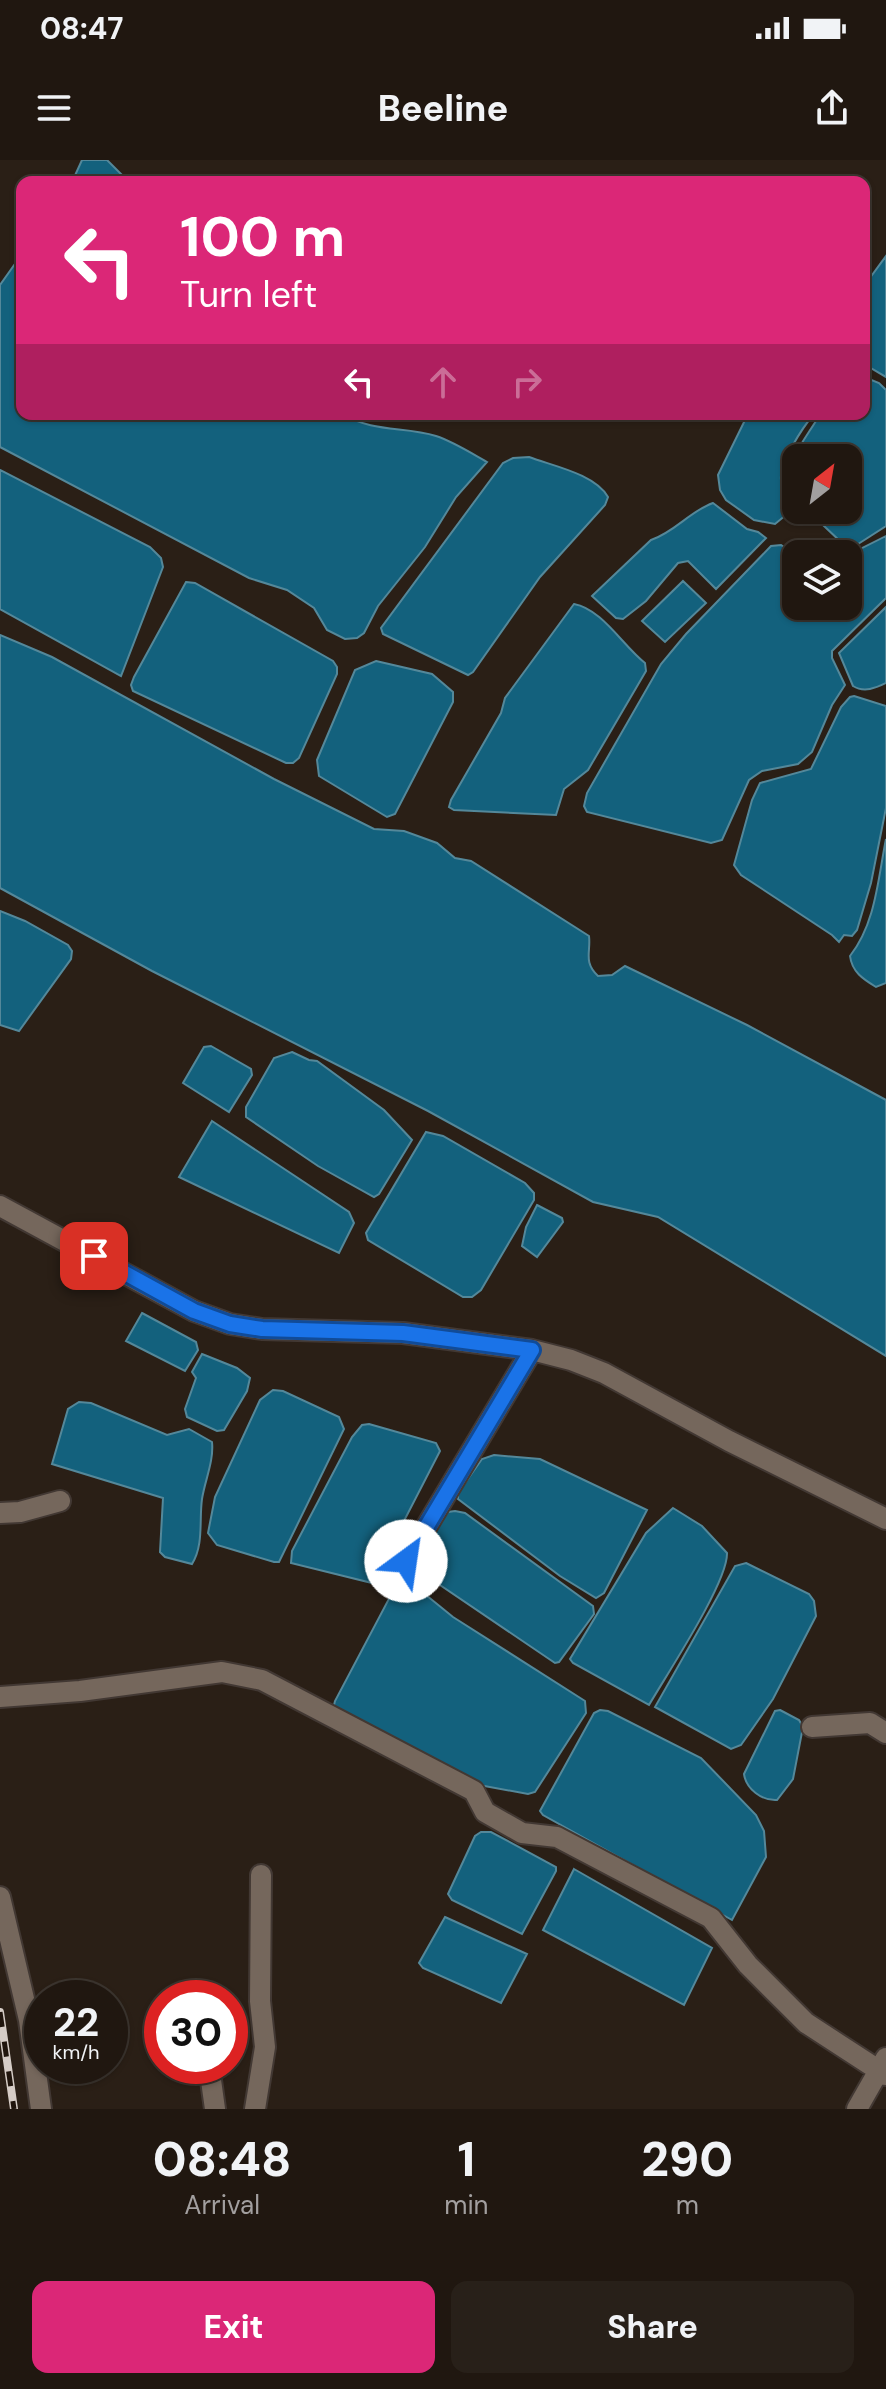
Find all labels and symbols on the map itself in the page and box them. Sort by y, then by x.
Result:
north arrow [782,444,862,524]
pin [60,1222,128,1290]
position arrow [364,1519,448,1603]
speed limit sign: 30 [144,1980,248,2084]

